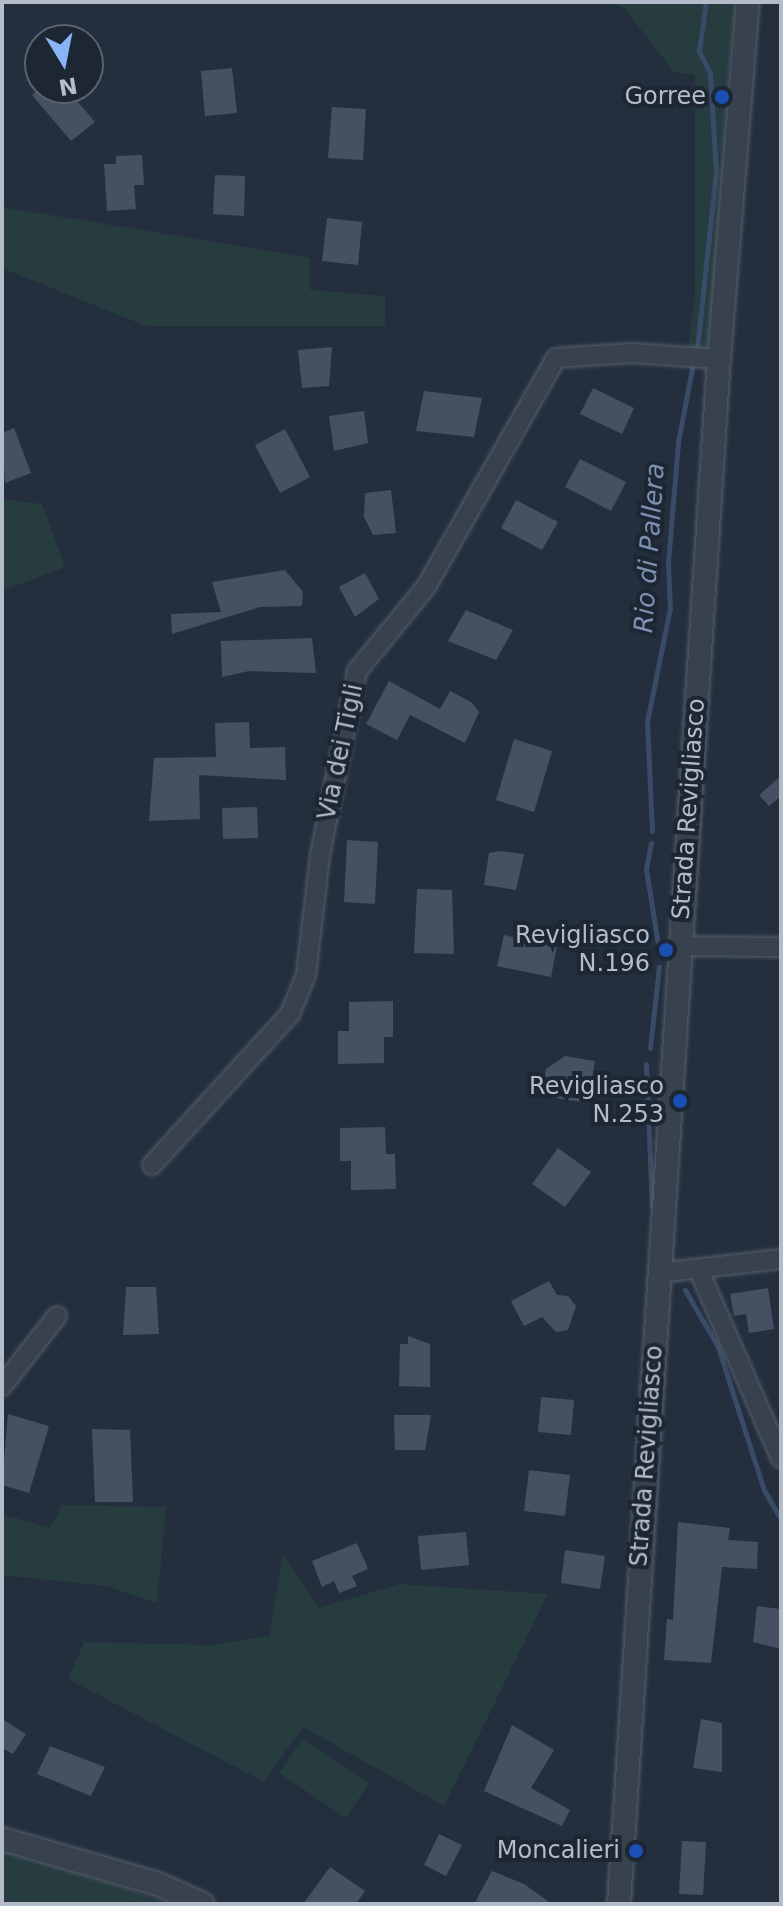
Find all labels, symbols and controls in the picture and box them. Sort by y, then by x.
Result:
north arrow [24,24,104,104]
text: N [57,72,79,100]
place label: Gorree [624,83,706,111]
marker: Gorree [713,88,731,106]
water label: Rio di Pallera [629,462,671,634]
street label: Via dei Tigli [313,681,369,823]
street label: Strada Revigliasco [667,697,711,921]
place label: Revigliasco N.196 [515,922,650,978]
marker: Revigliasco N.196 [657,941,675,959]
place label: Revigliasco N.253 [529,1073,664,1129]
marker: Revigliasco N.253 [671,1092,689,1110]
street label: Strada Revigliasco [625,1344,669,1568]
place label: Moncalieri [497,1837,620,1865]
marker: Moncalieri [627,1842,645,1860]

